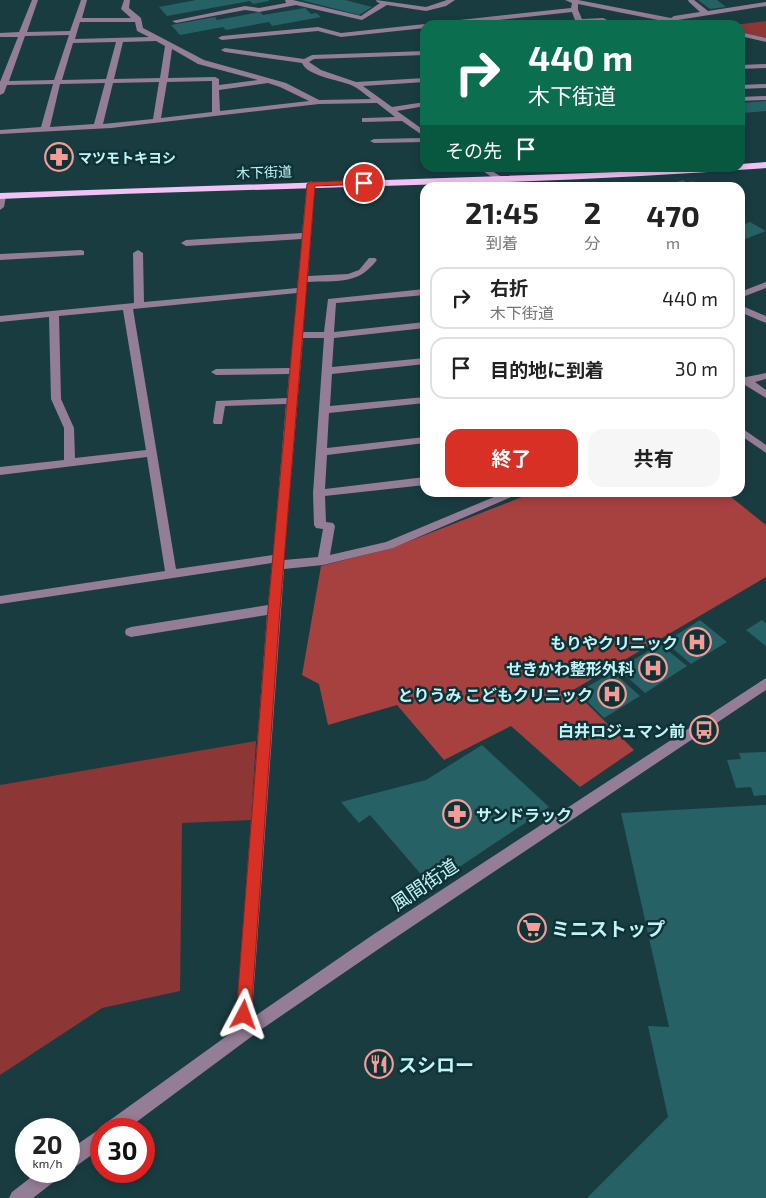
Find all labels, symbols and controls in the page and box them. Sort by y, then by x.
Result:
text: 440 m [528,36,633,78]
icon: right [445,40,510,105]
text: 木下街道 [528,82,616,108]
icon: arrive [512,135,540,163]
text: その先 [445,139,502,162]
pharmacy icon: マツモトキヨシ [44,142,74,172]
place label: マツモトキヨシ [78,149,176,166]
pin [343,162,385,204]
street label: 木下街道 [236,163,292,181]
icon: arrive [350,169,378,197]
text: 21:45 [465,194,539,230]
text: 2 [584,194,601,230]
text: 470 [646,197,700,233]
text: 到着 [486,233,518,252]
text: 分 [584,233,600,252]
text: m [666,233,680,252]
text: 右折 [490,276,528,299]
icon: right [447,284,475,312]
text: 440 m [662,287,718,310]
text: 木下街道 [490,303,554,322]
icon: arrive [447,354,475,382]
text: 30 m [675,357,718,380]
text: 目的地に到着 [490,358,604,381]
button: 終了 [445,429,578,487]
button: 共有 [588,429,720,487]
hospital icon: もりやクリニック [682,627,712,657]
place label: もりやクリニック [550,633,678,652]
hospital icon: せきかわ整形外科 [638,653,668,683]
place label: せきかわ整形外科 [506,659,634,678]
hospital icon: とりうみ こどもクリニック [597,679,627,709]
place label: とりうみ こどもクリニック [398,685,593,704]
bus stop icon: 白井ロジュマン前 [689,715,719,745]
place label: 白井ロジュマン前 [558,721,685,740]
pharmacy icon: サンドラック [442,799,472,829]
place label: サンドラック [476,805,572,824]
street label: 風間街道 [386,853,462,915]
supermarket icon: ミニストップ [517,913,547,943]
place label: ミニストップ [551,917,665,940]
position arrow [217,988,269,1040]
restaurant icon: スシロー [364,1049,394,1079]
place label: スシロー [398,1053,474,1076]
speed limit sign: 30 [90,1118,155,1183]
text: 20 [32,1129,63,1159]
text: km/h [33,1156,62,1170]

